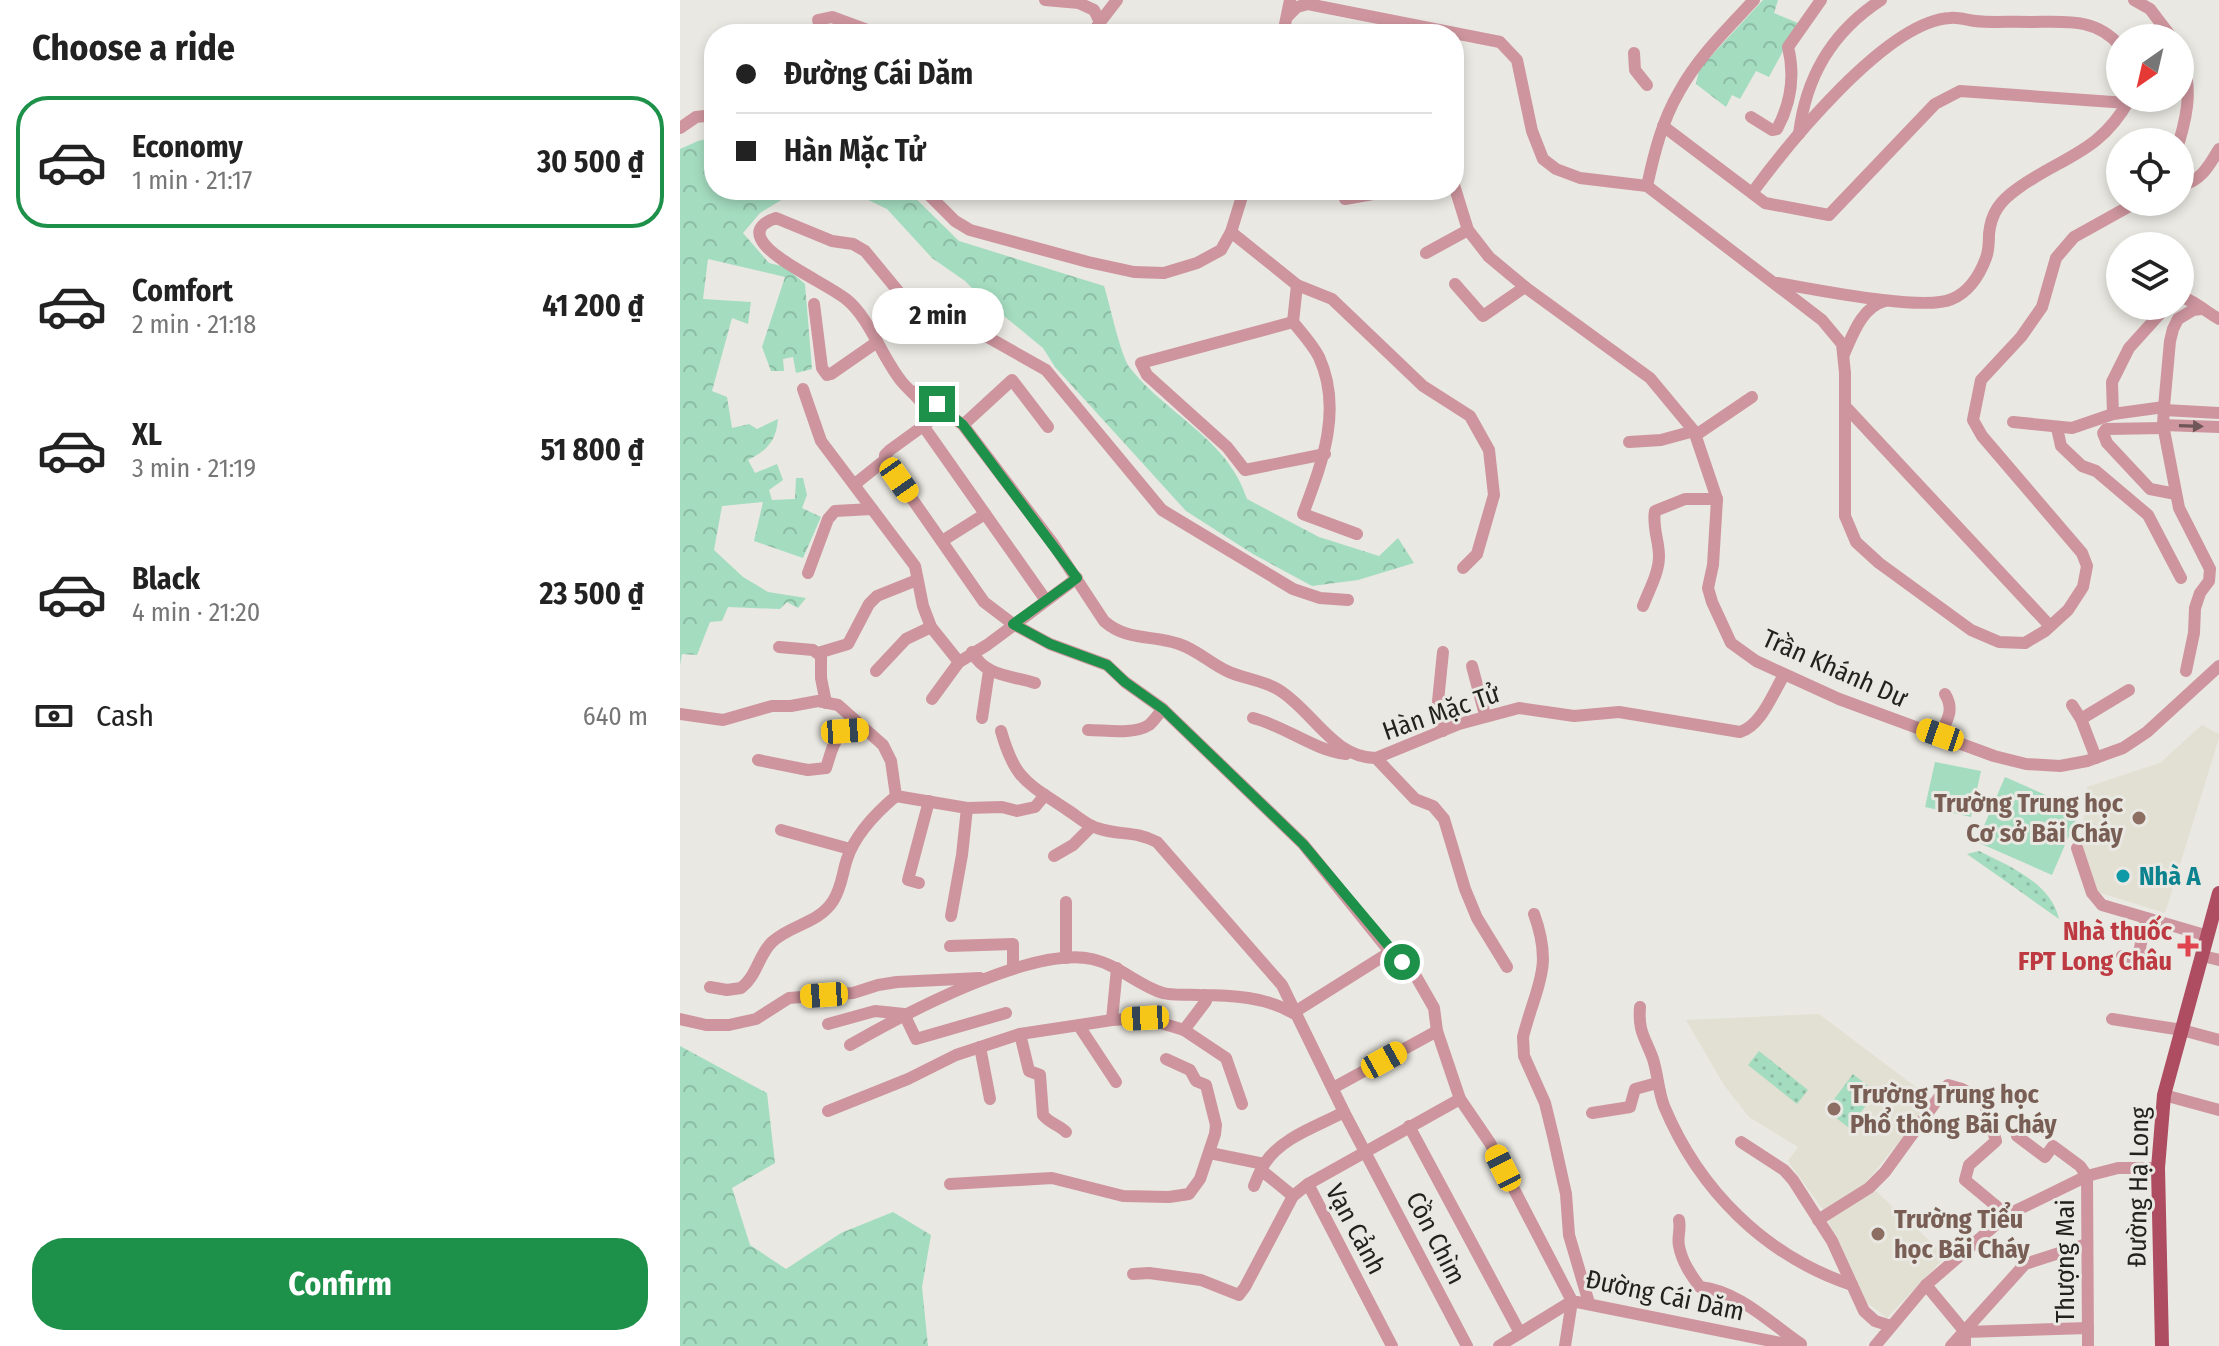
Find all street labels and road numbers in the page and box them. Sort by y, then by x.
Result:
street label: Trần Khánh Dư [1758,623,1913,714]
street label: Hàn Mặc Tử [1378,678,1505,747]
street label: Đường Hạ Long [2122,1106,2155,1268]
street label: Vạn Cảnh [1319,1179,1392,1280]
street label: Cồn Chìm [1399,1187,1472,1290]
street label: Thượng Mai [2050,1199,2081,1323]
street label: Đường Cái Dăm [1583,1264,1747,1327]

